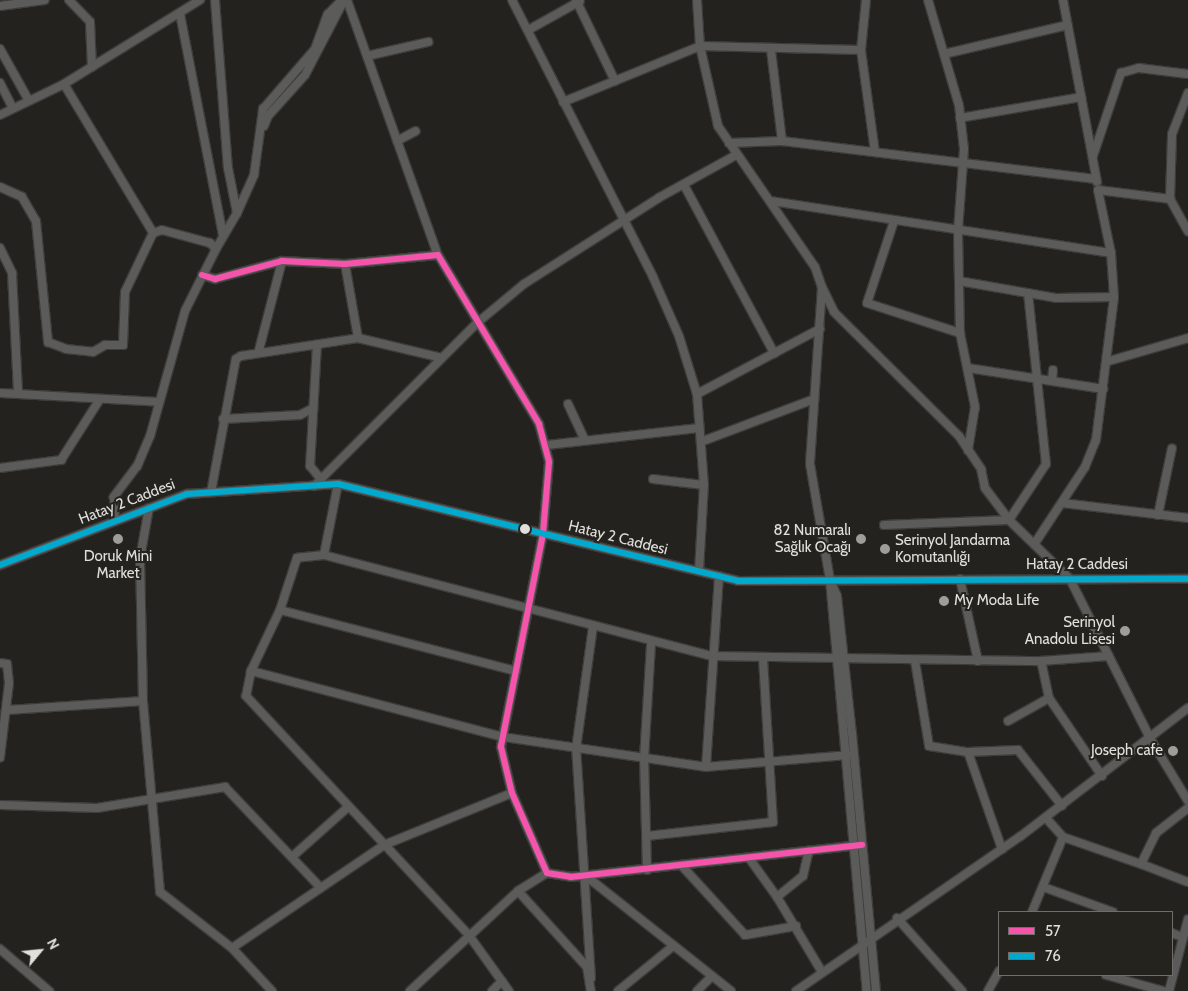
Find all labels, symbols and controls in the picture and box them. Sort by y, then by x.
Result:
street label: Hatay 2 Caddesi [76,475,178,529]
street label: Hatay 2 Caddesi [566,517,670,559]
place label: 82 Numaralı Sağlık Ocağı [774,521,851,556]
unlabelled marker [520,524,530,534]
place label: Serinyol Jandarma Komutanlığı [895,531,1010,566]
marker: Doruk Mini Market [112,533,124,545]
marker: 82 Numaralı Sağlık Ocağı [855,533,867,545]
marker: Serinyol Jandarma Komutanlığı [879,543,891,555]
place label: Doruk Mini Market [84,547,152,582]
street label: Hatay 2 Caddesi [1026,556,1128,574]
place label: My Moda Life [954,592,1039,610]
marker: My Moda Life [938,595,950,607]
place label: Serinyol Anadolu Lisesi [1025,613,1115,648]
marker: Serinyol Anadolu Lisesi [1119,625,1131,637]
place label: Joseph cafe [1091,742,1163,760]
marker: Joseph cafe [1167,745,1179,757]
legend [998,911,1173,976]
text: 57 [1045,922,1061,940]
north arrow [15,926,65,976]
text: N [43,935,64,953]
text: 76 [1045,947,1061,965]

